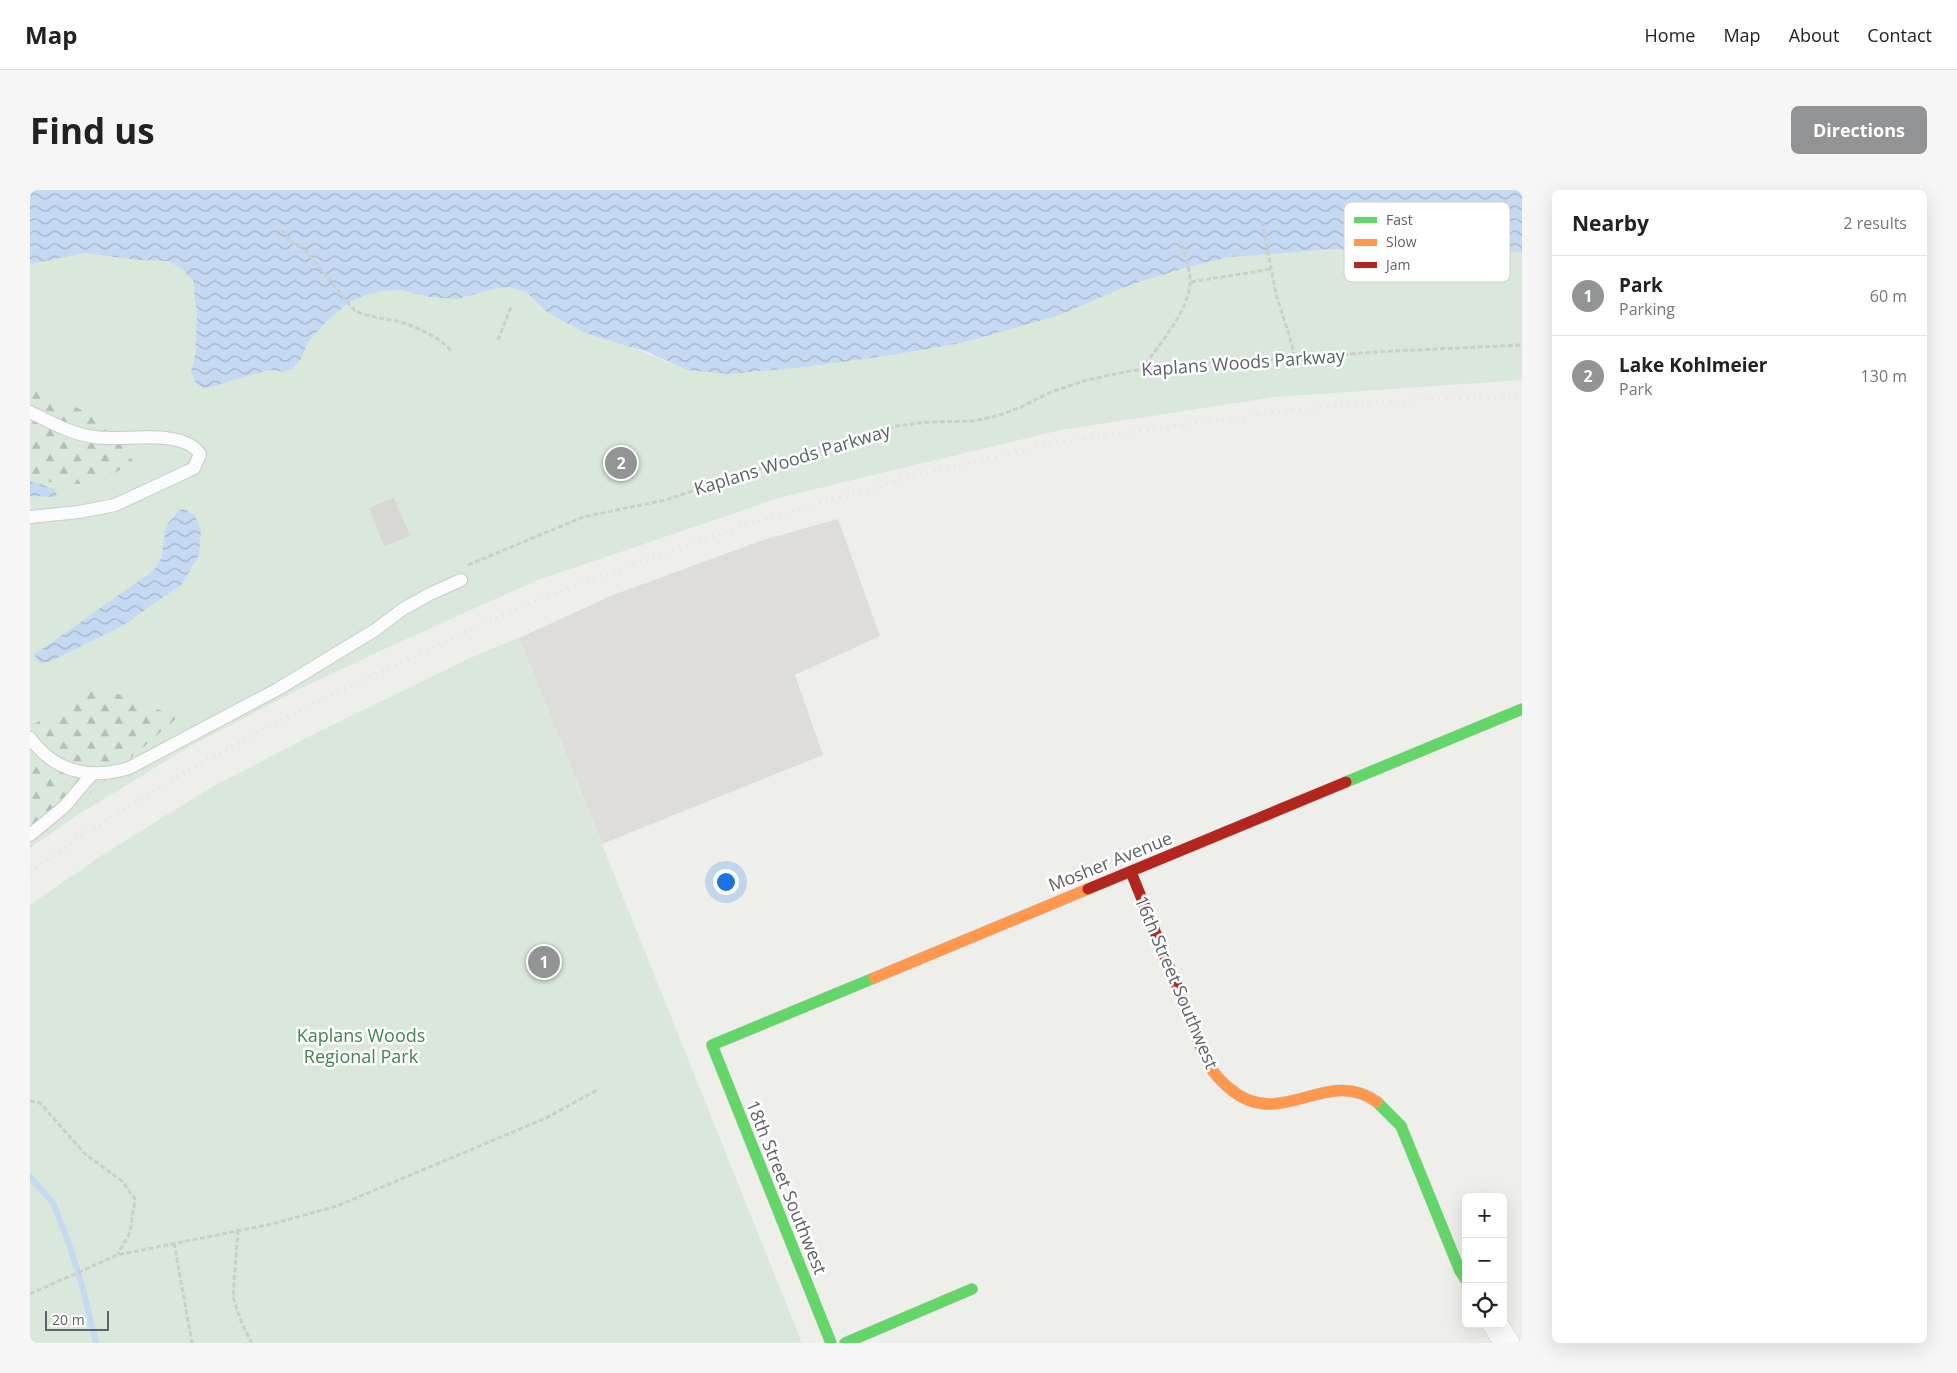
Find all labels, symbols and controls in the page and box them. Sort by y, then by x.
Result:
text: Map [25,18,77,51]
text: Home [1645,23,1695,47]
text: Map [1723,23,1761,47]
text: About [1789,23,1839,47]
text: Contact [1867,23,1932,47]
button: Directions [1791,106,1927,154]
text: Find us [30,107,155,154]
legend [1344,202,1510,282]
text: Nearby [1572,209,1649,237]
text: Fast [1386,210,1413,229]
text: 2 results [1843,212,1907,234]
text: Slow [1386,232,1417,251]
text: Jam [1384,255,1411,274]
text: Park [1619,272,1663,298]
text: 1 [1583,285,1593,307]
text: 60 m [1870,285,1907,307]
text: Parking [1619,298,1675,320]
street label: Kaplans Woods Parkway [1140,343,1347,381]
text: Lake Kohlmeier [1619,352,1767,378]
text: 2 [1583,365,1593,387]
text: 130 m [1861,365,1907,387]
text: Park [1619,378,1652,400]
street label: Kaplans Woods Parkway [691,417,894,500]
pin: 2 [605,444,637,482]
street label: Mosher Avenue [1045,825,1175,897]
your location [713,869,739,895]
street label: 16th Street Southwest [1130,892,1224,1072]
pin: 1 [528,943,560,981]
park label: Kaplans Woods Regional Park [297,1023,425,1068]
street label: 18th Street Southwest [741,1096,833,1278]
map controls [1462,1193,1507,1328]
button: + [1462,1193,1507,1238]
button: − [1462,1238,1507,1283]
button: locate [1462,1283,1507,1328]
scale bar [45,1308,109,1331]
text: 20 m [52,1310,85,1329]

